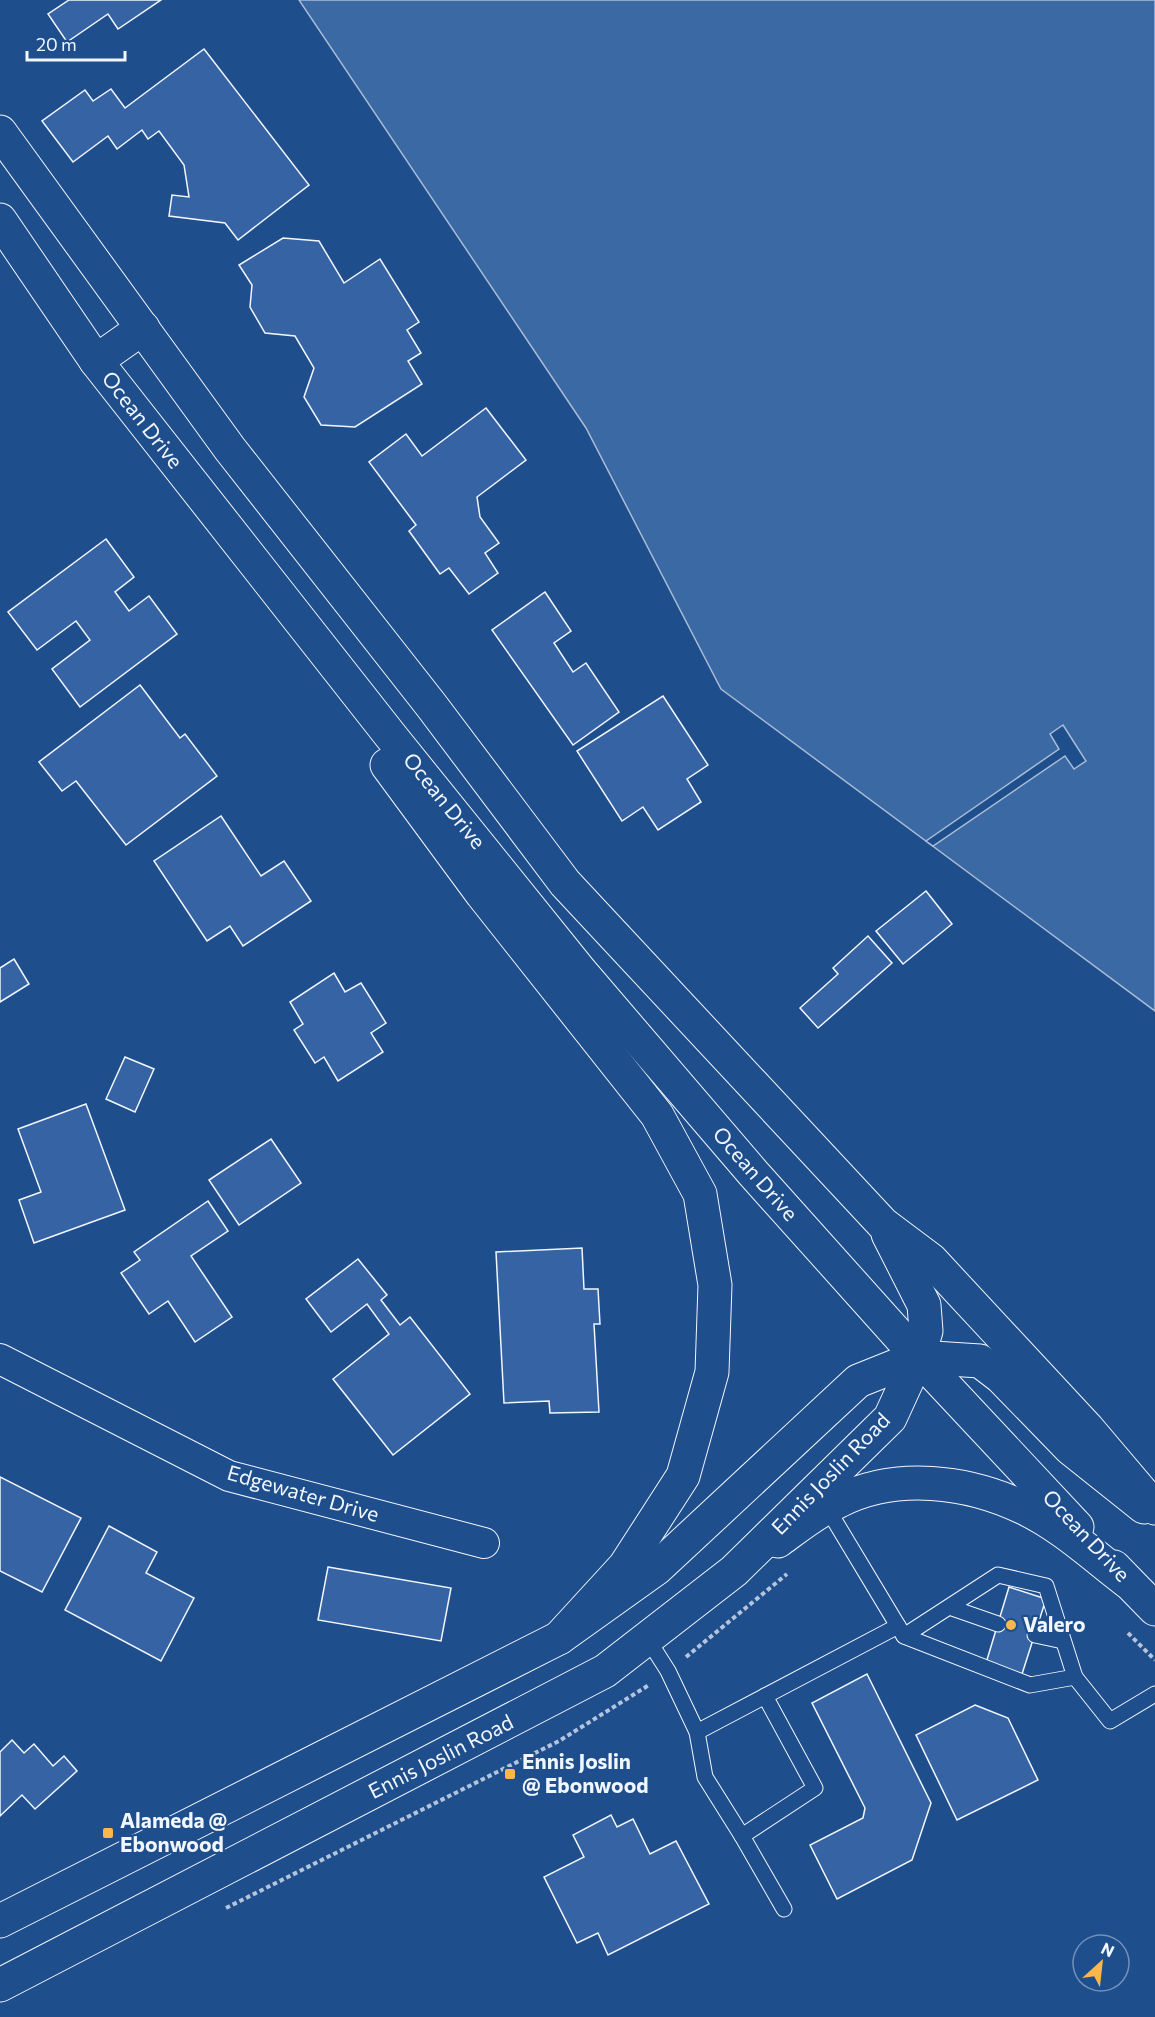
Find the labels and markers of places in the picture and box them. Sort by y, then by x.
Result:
place label: Valero [1023,1611,1086,1636]
marker: Valero [1004,1618,1018,1632]
place label: Ennis Joslin @ Ebonwood [522,1748,649,1797]
marker: Ennis Joslin @ Ebonwood [503,1767,517,1781]
place label: Alameda @ Ebonwood [120,1807,228,1856]
marker: Alameda @ Ebonwood [101,1826,115,1840]

